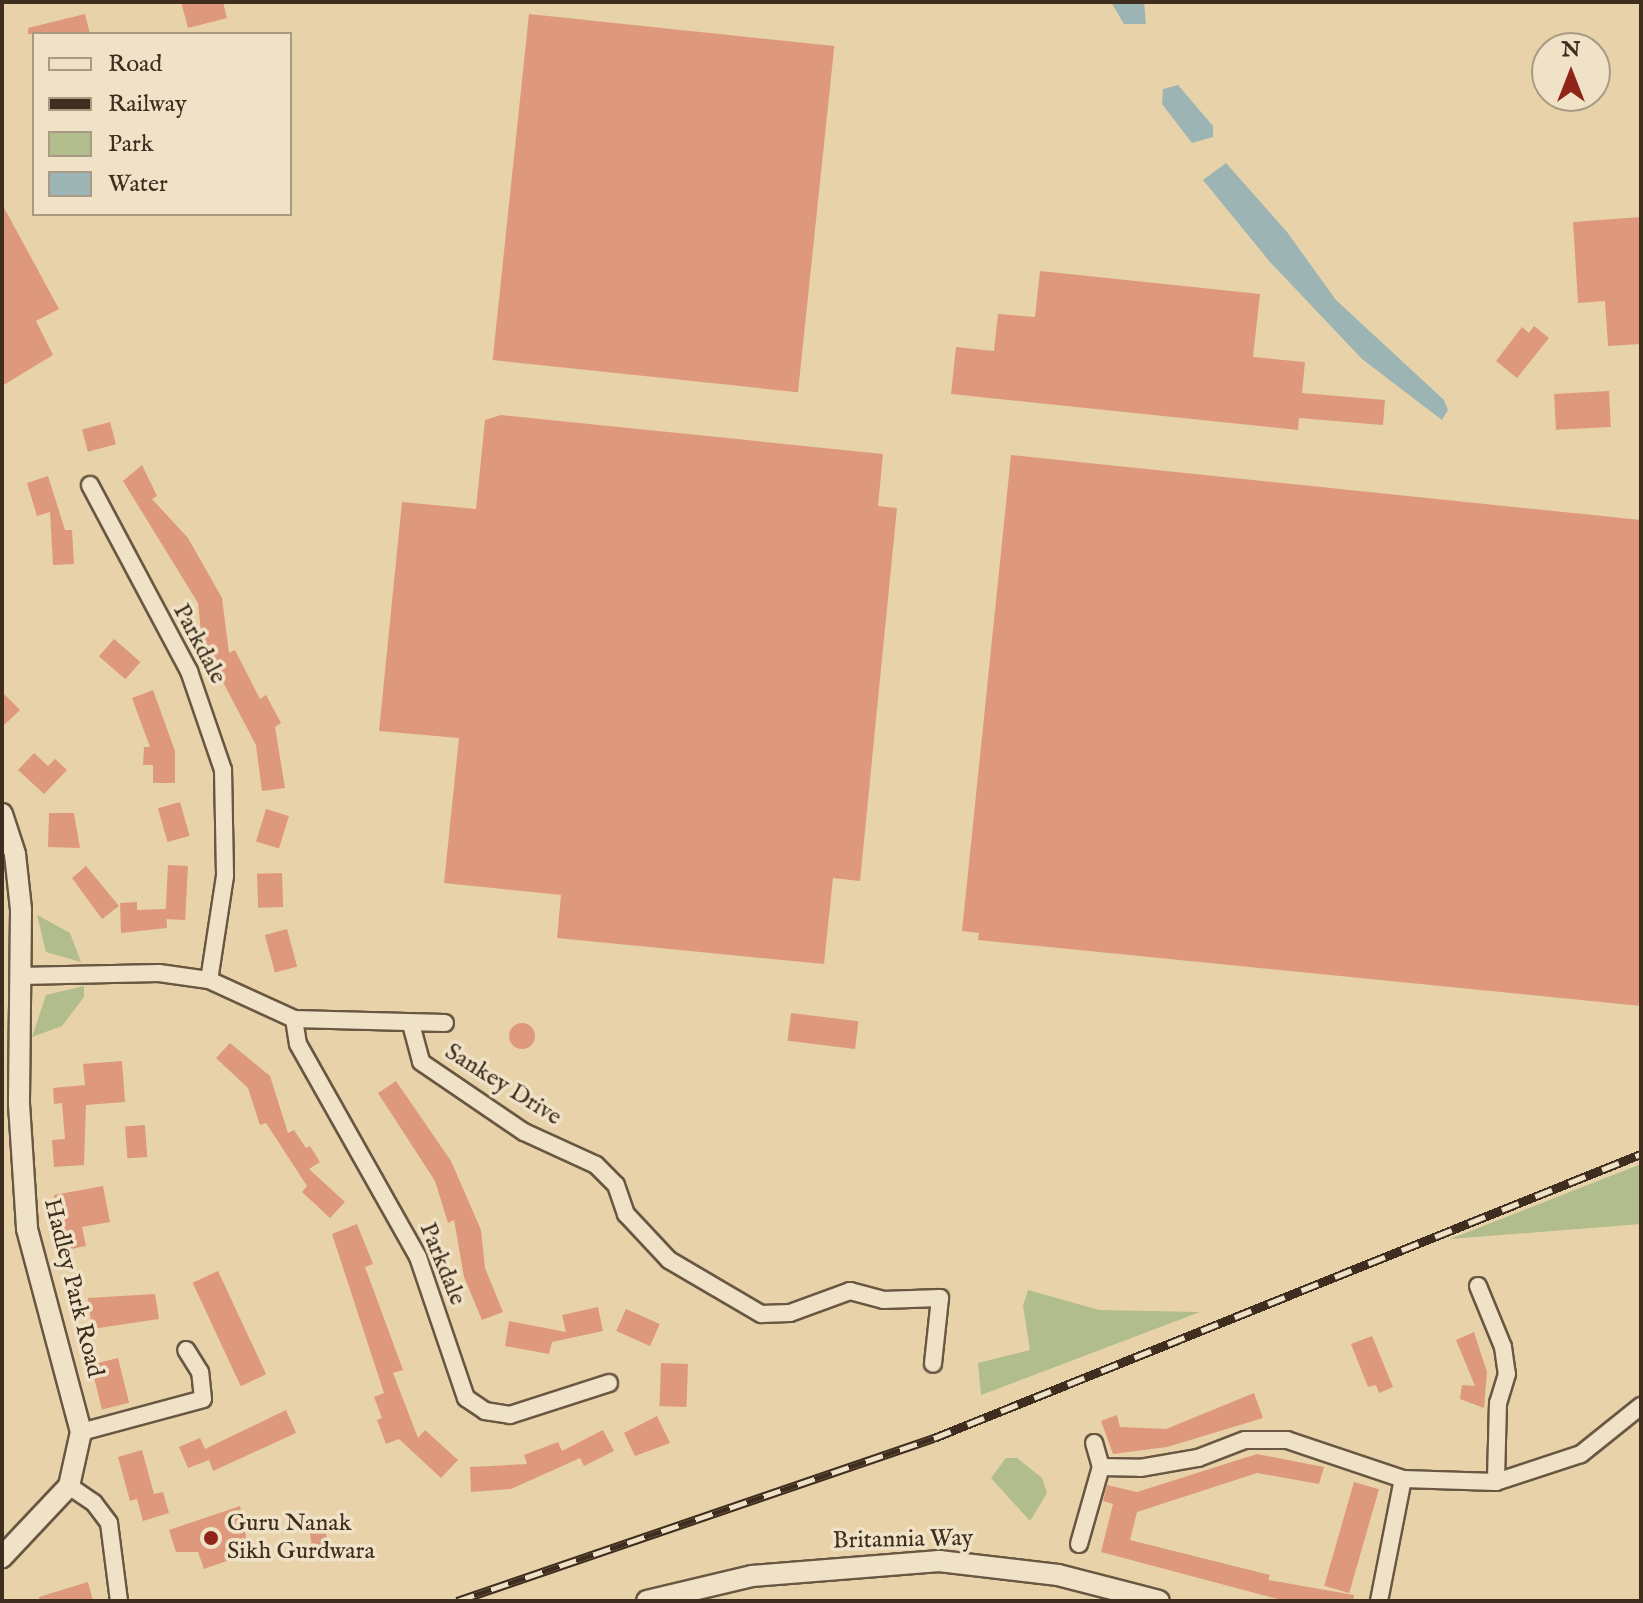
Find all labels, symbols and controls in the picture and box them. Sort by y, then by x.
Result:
legend [32,32,292,216]
north arrow [1531,32,1611,112]
text: N [1561,36,1581,64]
text: Road [108,49,162,80]
text: Railway [108,89,187,120]
text: Park [108,129,154,160]
text: Water [108,169,168,200]
street label: Parkdale [166,599,232,689]
street label: Sankey Drive [439,1038,567,1132]
street label: Hadley Park Road [37,1196,109,1380]
street label: Parkdale [413,1219,471,1309]
place label: Guru Nanak Sikh Gurdwara [227,1510,375,1566]
street label: Britannia Way [832,1524,974,1556]
marker: Guru Nanak Sikh Gurdwara [202,1529,220,1547]

